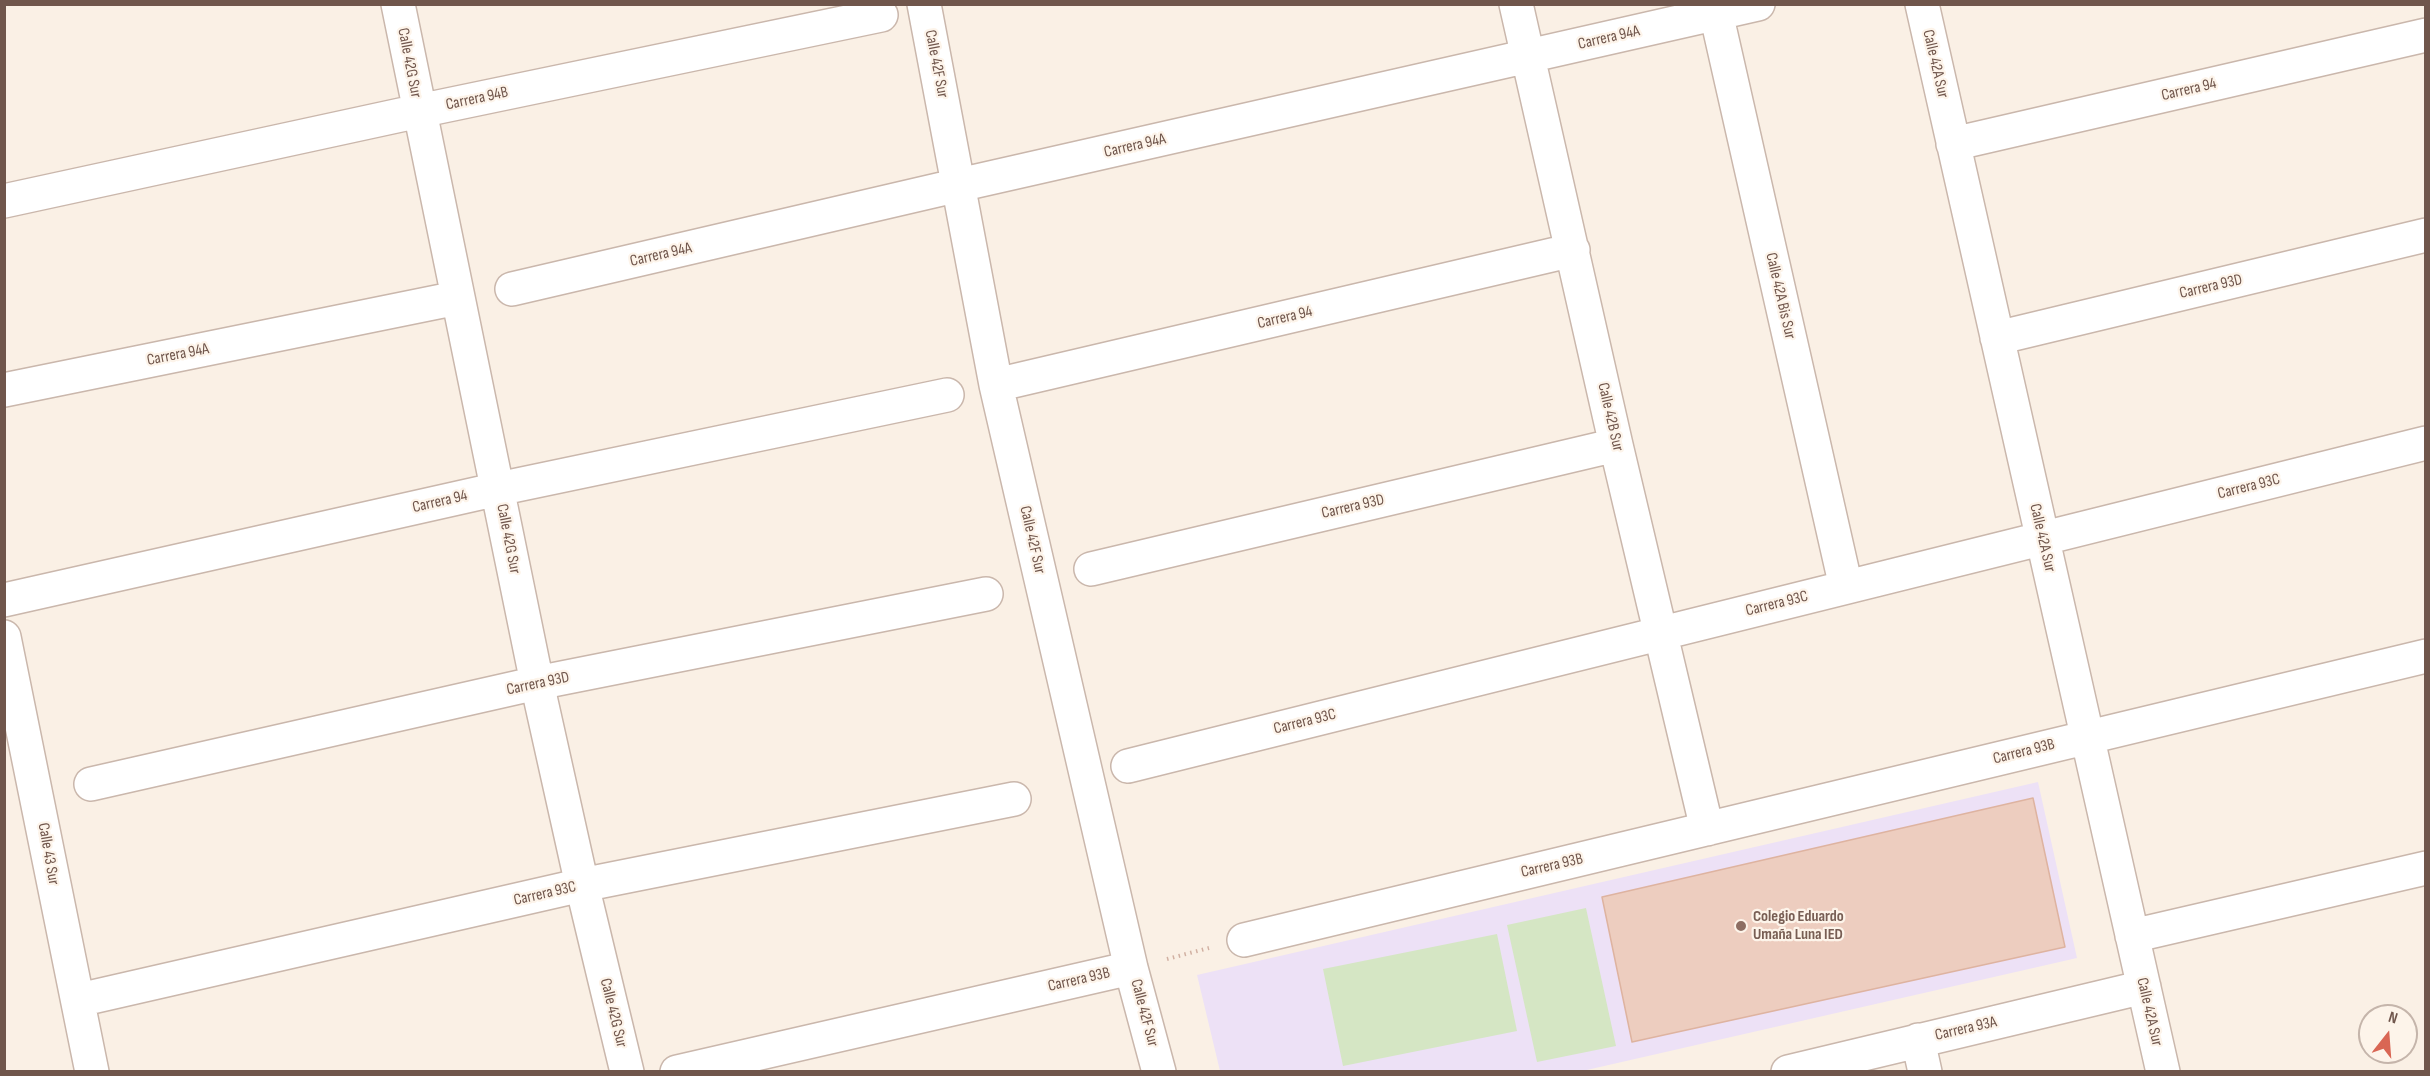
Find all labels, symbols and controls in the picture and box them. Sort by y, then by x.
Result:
street label: Carrera 94A [1576,22,1642,54]
street label: Calle 42G Sur [393,27,425,99]
street label: Calle 42F Sur [920,28,952,100]
street label: Calle 42A Sur [1918,28,1952,100]
street label: Carrera 94 [2160,74,2218,106]
street label: Carrera 94B [444,83,510,115]
street label: Carrera 94A [1102,130,1168,162]
street label: Carrera 94A [628,239,694,271]
street label: Calle 42A Bis Sur [1761,251,1799,341]
street label: Carrera 93D [2178,270,2244,304]
street label: Carrera 94 [1256,302,1314,334]
street label: Carrera 94A [145,340,211,370]
street label: Calle 42B Sur [1593,381,1627,453]
street label: Carrera 93C [2216,470,2282,504]
street label: Carrera 94 [411,486,469,518]
street label: Carrera 93D [1320,490,1386,524]
street label: Calle 42A Sur [2025,502,2059,574]
street label: Calle 42G Sur [492,503,524,575]
street label: Calle 42F Sur [1015,504,1049,576]
street label: Carrera 93C [1744,587,1810,621]
street label: Carrera 93D [505,668,571,700]
street label: Carrera 93C [1272,705,1338,739]
street label: Carrera 93B [1991,735,2057,769]
street label: Calle 43 Sur [33,821,63,887]
street label: Carrera 93B [1519,850,1585,882]
street label: Carrera 93C [512,877,578,911]
place label: Colegio Eduardo Umaña Luna IED [1753,907,1844,945]
marker: Colegio Eduardo Umaña Luna IED [1734,919,1748,933]
street label: Carrera 93B [1046,964,1112,996]
street label: Calle 42G Sur [595,976,631,1050]
street label: Calle 42A Sur [2132,976,2166,1048]
street label: Calle 42F Sur [1126,977,1162,1049]
north arrow [2358,1004,2418,1064]
text: N [2386,1008,2400,1029]
street label: Carrera 93A [1933,1013,1999,1045]

